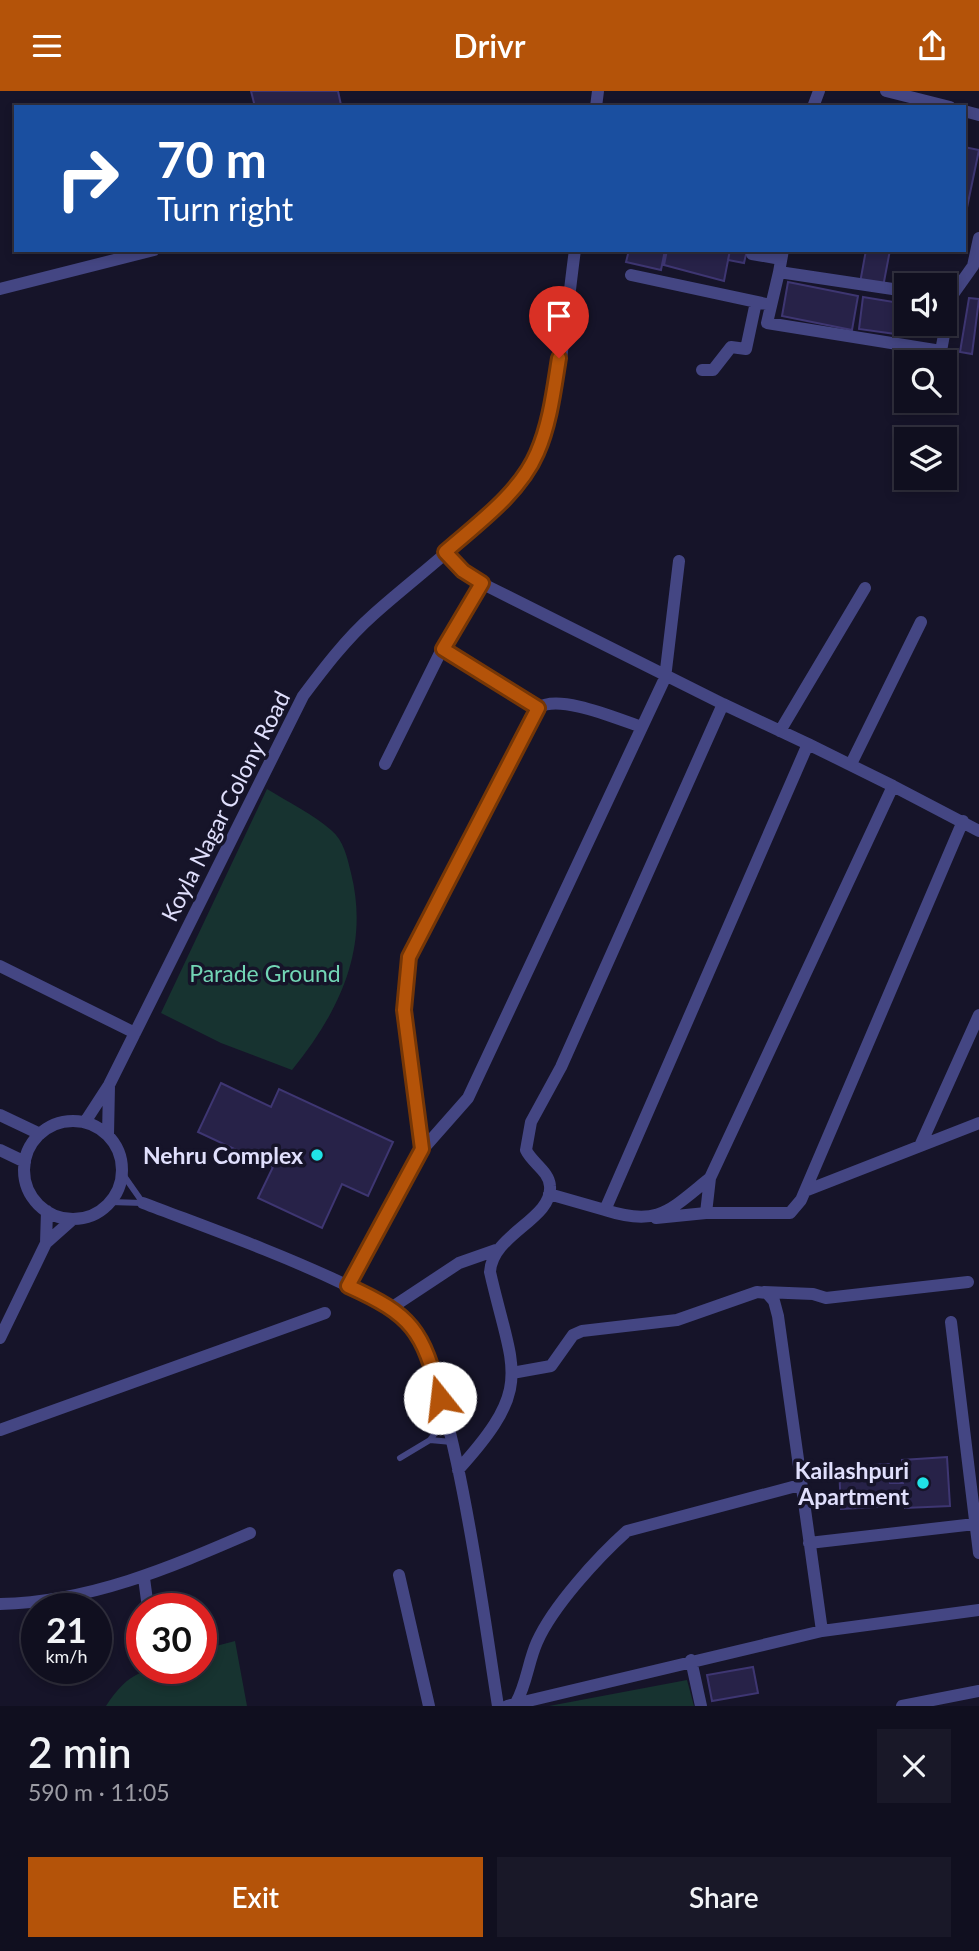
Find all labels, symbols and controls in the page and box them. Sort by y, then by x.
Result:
text: Drivr [453,26,526,65]
icon: menu [28,27,66,65]
icon: share [913,27,951,65]
text: 70 m [157,130,267,188]
icon: right [42,133,133,224]
text: Turn right [157,189,293,228]
map controls [894,273,957,490]
button: sound [894,273,957,336]
pin [529,286,589,358]
icon: arrive [540,297,578,335]
button: search [894,350,957,413]
button: layers [894,427,957,490]
street label: Koyla Nagar Colony Road [155,686,295,926]
park label: Parade Ground [189,959,341,987]
place label: Nehru Complex [143,1141,303,1169]
marker: Nehru Complex [309,1147,325,1163]
position arrow [403,1361,477,1435]
place label: Kailashpuri Apartment [795,1456,909,1510]
marker: Kailashpuri Apartment [915,1475,931,1491]
speed limit sign: 30 [126,1593,217,1684]
text: 21 [46,1608,87,1650]
text: km/h [45,1645,88,1667]
text: 2 min [28,1727,132,1777]
button: close [877,1729,951,1803]
text: 590 m · 11:05 [28,1778,170,1806]
button: Exit [28,1857,483,1937]
button: Share [497,1857,951,1937]

